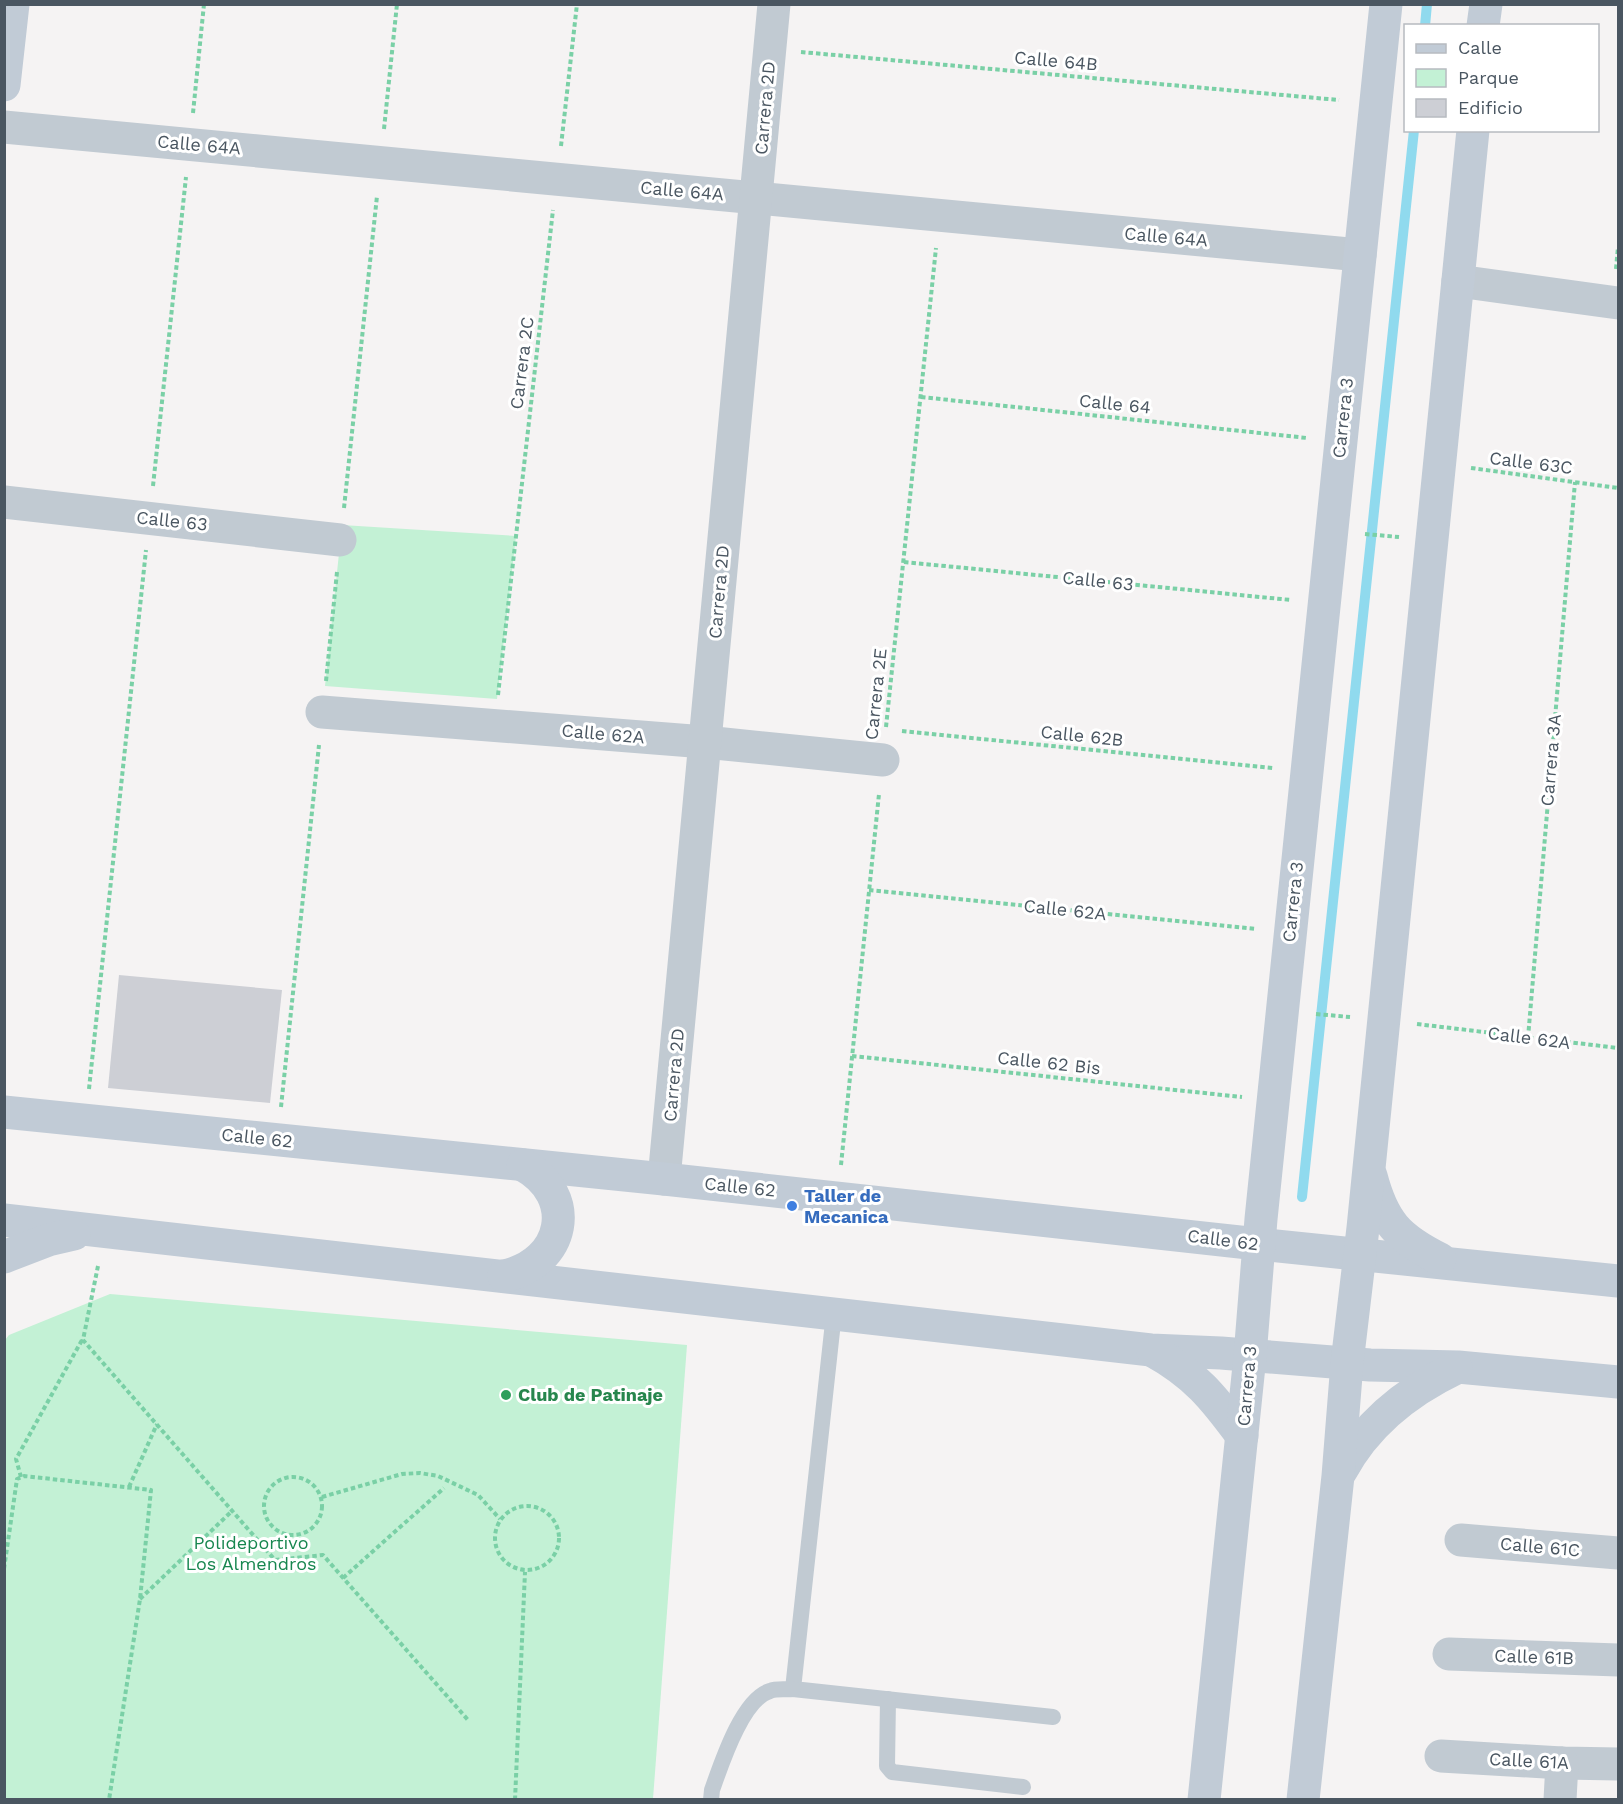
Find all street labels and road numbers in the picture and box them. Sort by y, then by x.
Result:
street label: Calle 64B [1013,46,1099,75]
street label: Carrera 2D [750,60,779,156]
street label: Calle 64A [156,130,242,159]
street label: Calle 64A [639,176,725,205]
street label: Calle 64A [1123,222,1209,251]
street label: Carrera 2C [505,315,538,410]
street label: Carrera 3 [1328,377,1357,459]
street label: Calle 64 [1078,389,1152,418]
street label: Calle 63C [1488,447,1574,478]
street label: Calle 63 [135,506,209,535]
street label: Carrera 2D [704,544,733,640]
street label: Calle 63 [1061,566,1135,595]
street label: Carrera 2E [860,647,891,741]
street label: Carrera 3A [1536,713,1565,807]
street label: Calle 62A [561,719,646,748]
street label: Calle 62B [1040,721,1125,750]
street label: Carrera 3 [1278,861,1307,943]
street label: Calle 62A [1022,895,1108,924]
street label: Calle 62A [1486,1022,1572,1053]
street label: Carrera 2D [659,1027,688,1123]
street label: Calle 62 Bis [996,1047,1102,1078]
street label: Calle 62 [220,1123,294,1152]
street label: Calle 62 [703,1172,777,1201]
street label: Calle 62 [1186,1225,1260,1254]
street label: Carrera 3 [1233,1345,1260,1427]
street label: Calle 61C [1499,1533,1581,1560]
street label: Calle 61B [1494,1645,1574,1668]
street label: Calle 61A [1489,1748,1570,1773]

